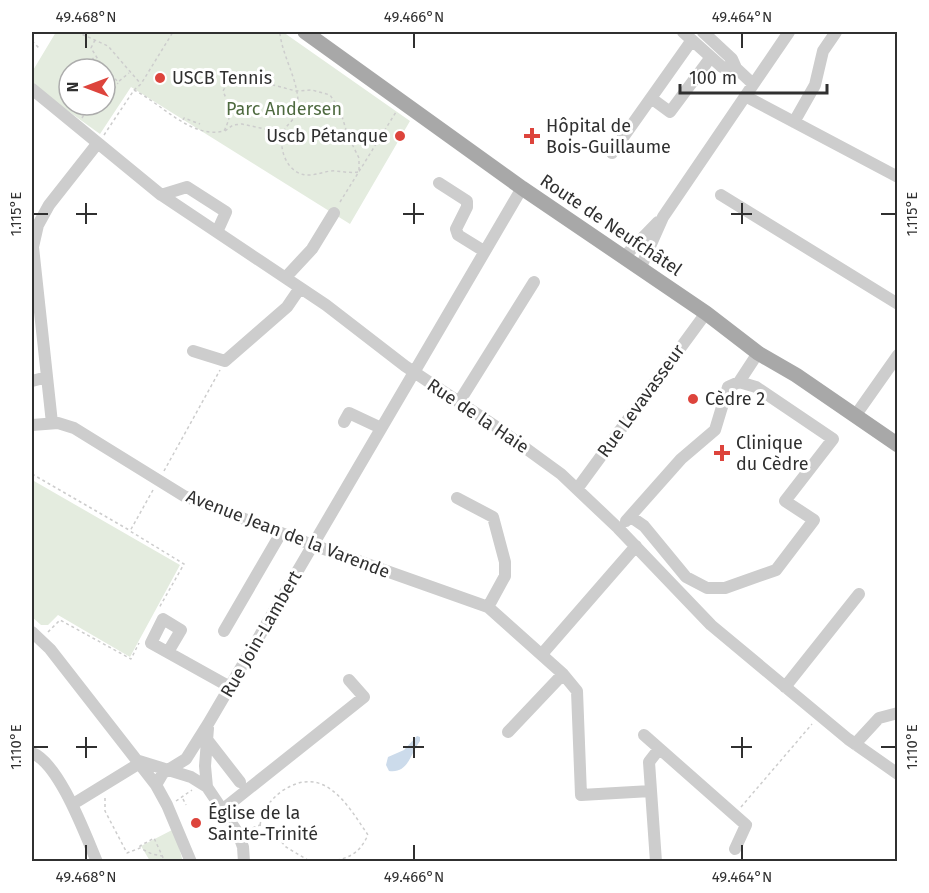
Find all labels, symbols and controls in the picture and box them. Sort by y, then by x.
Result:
text: 49.468°N [56,8,117,26]
text: 49.466°N [384,8,444,26]
text: 49.464°N [712,8,772,26]
north arrow [57,57,117,117]
scale bar [680,57,827,95]
place label: USCB Tennis [172,67,272,89]
text: 100 m [689,67,737,89]
marker: USCB Tennis [153,71,167,85]
text: N [63,82,82,92]
park label: Parc Andersen [226,98,342,120]
place label: Hôpital de Bois-Guillaume [546,115,671,158]
place label: Uscb Pétanque [266,125,388,147]
marker: Hôpital de Bois-Guillaume [523,127,541,145]
marker: Uscb Pétanque [393,129,407,143]
street label: Route de Neufchâtel [536,169,686,281]
text: 1.115°E [7,192,25,236]
text: 1.115°E [903,192,921,236]
street label: Rue Levavasseur [593,340,689,462]
street label: Rue de la Haie [423,374,533,458]
place label: Cèdre 2 [705,388,765,410]
marker: Cèdre 2 [686,392,700,406]
place label: Clinique du Cèdre [736,432,809,475]
marker: Clinique du Cèdre [713,444,731,462]
street label: Avenue Jean de la Varende [183,485,393,583]
street label: Rue Join-Lambert [216,566,306,701]
text: 1.110°E [7,724,25,770]
text: 1.110°E [903,724,921,770]
place label: Église de la Sainte-Trinité [208,801,318,845]
marker: Église de la Sainte-Trinité [189,816,203,830]
text: 49.468°N [56,868,117,886]
text: 49.466°N [384,868,444,886]
text: 49.464°N [712,868,772,886]

